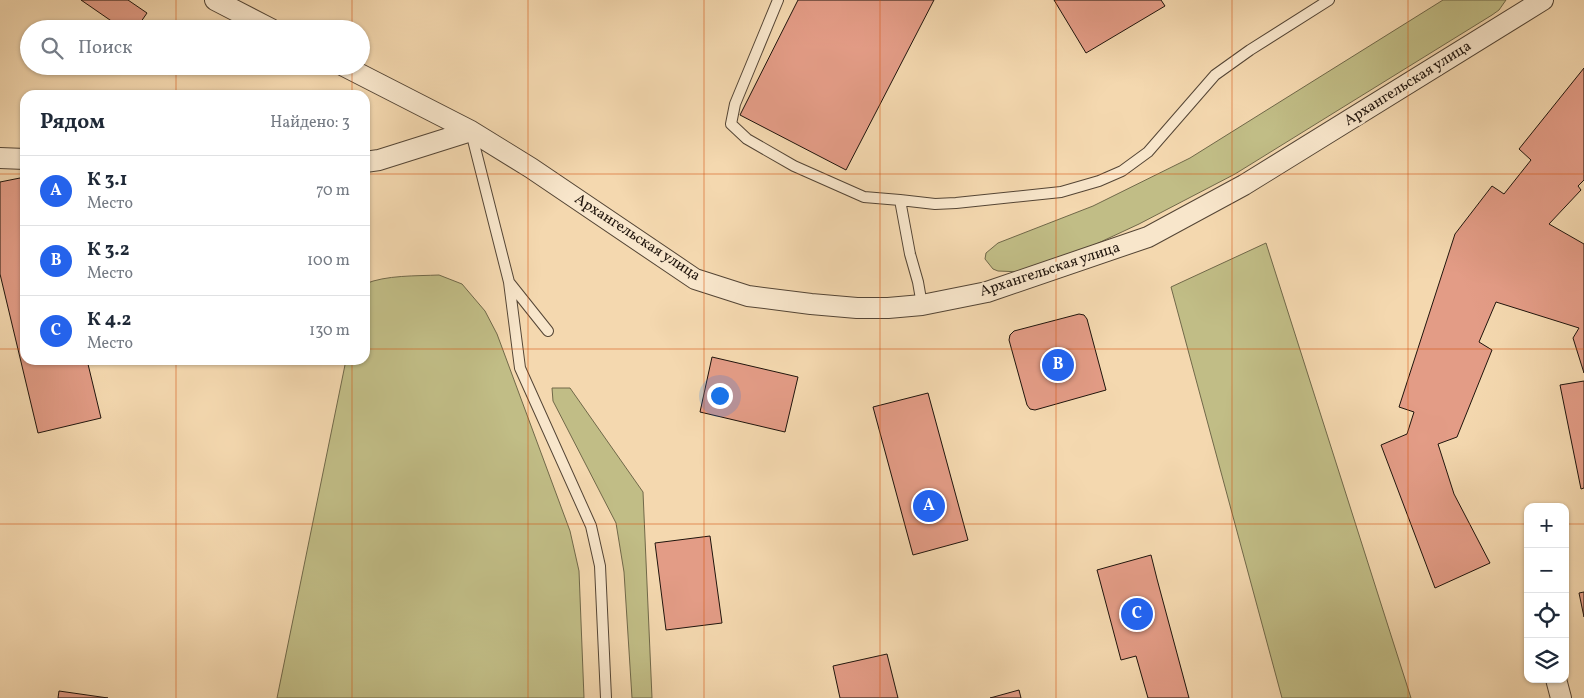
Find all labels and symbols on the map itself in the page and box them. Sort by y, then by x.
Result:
street label: Архангельская улица [1340,36,1476,132]
street label: Архангельская улица [570,189,704,287]
street label: Архангельская улица [977,237,1123,303]
pin: B [1042,346,1074,384]
your location [707,383,733,409]
pin: A [913,487,945,525]
pin: C [1121,595,1153,633]

